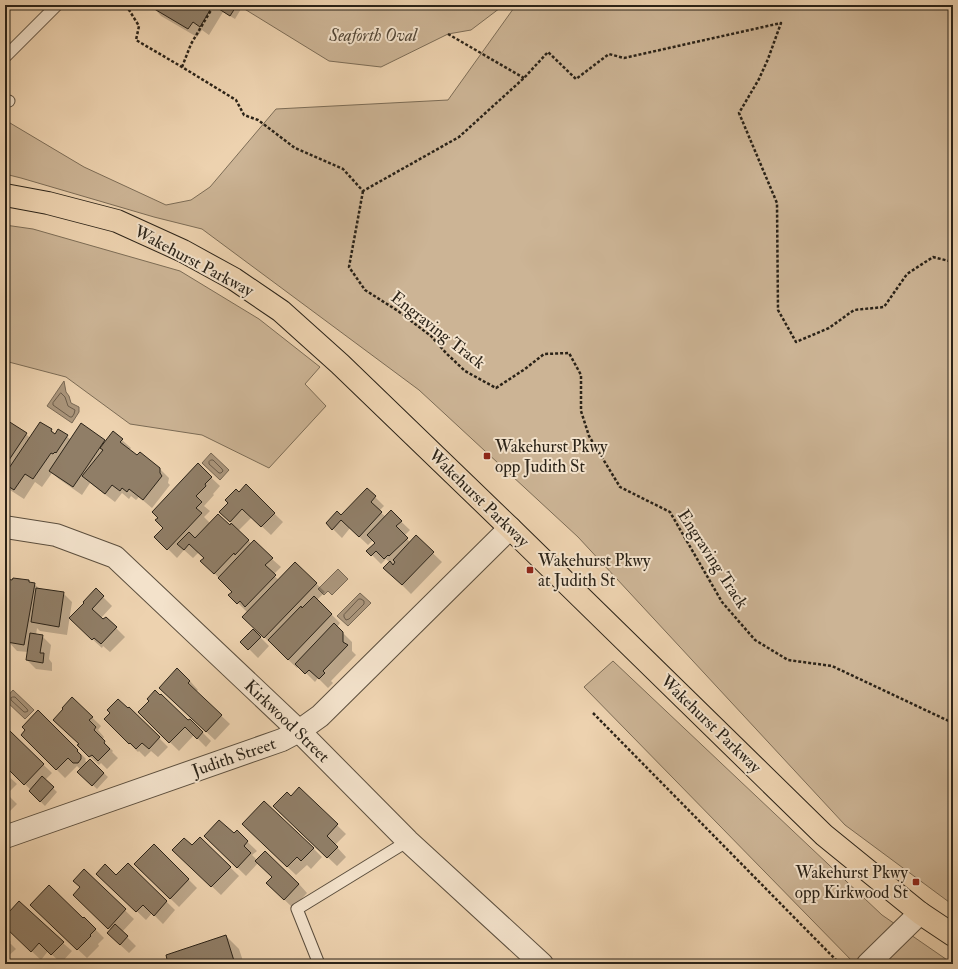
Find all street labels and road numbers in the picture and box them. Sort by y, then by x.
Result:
street label: Wakehurst Parkway [129,220,258,302]
street label: Engraving Track [387,287,489,373]
street label: Wakehurst Parkway [423,444,534,553]
street label: Engraving Track [673,505,753,613]
street label: Wakehurst Parkway [655,670,766,779]
street label: Kirkwood Street [240,675,334,767]
street label: Judith Street [188,733,279,782]

